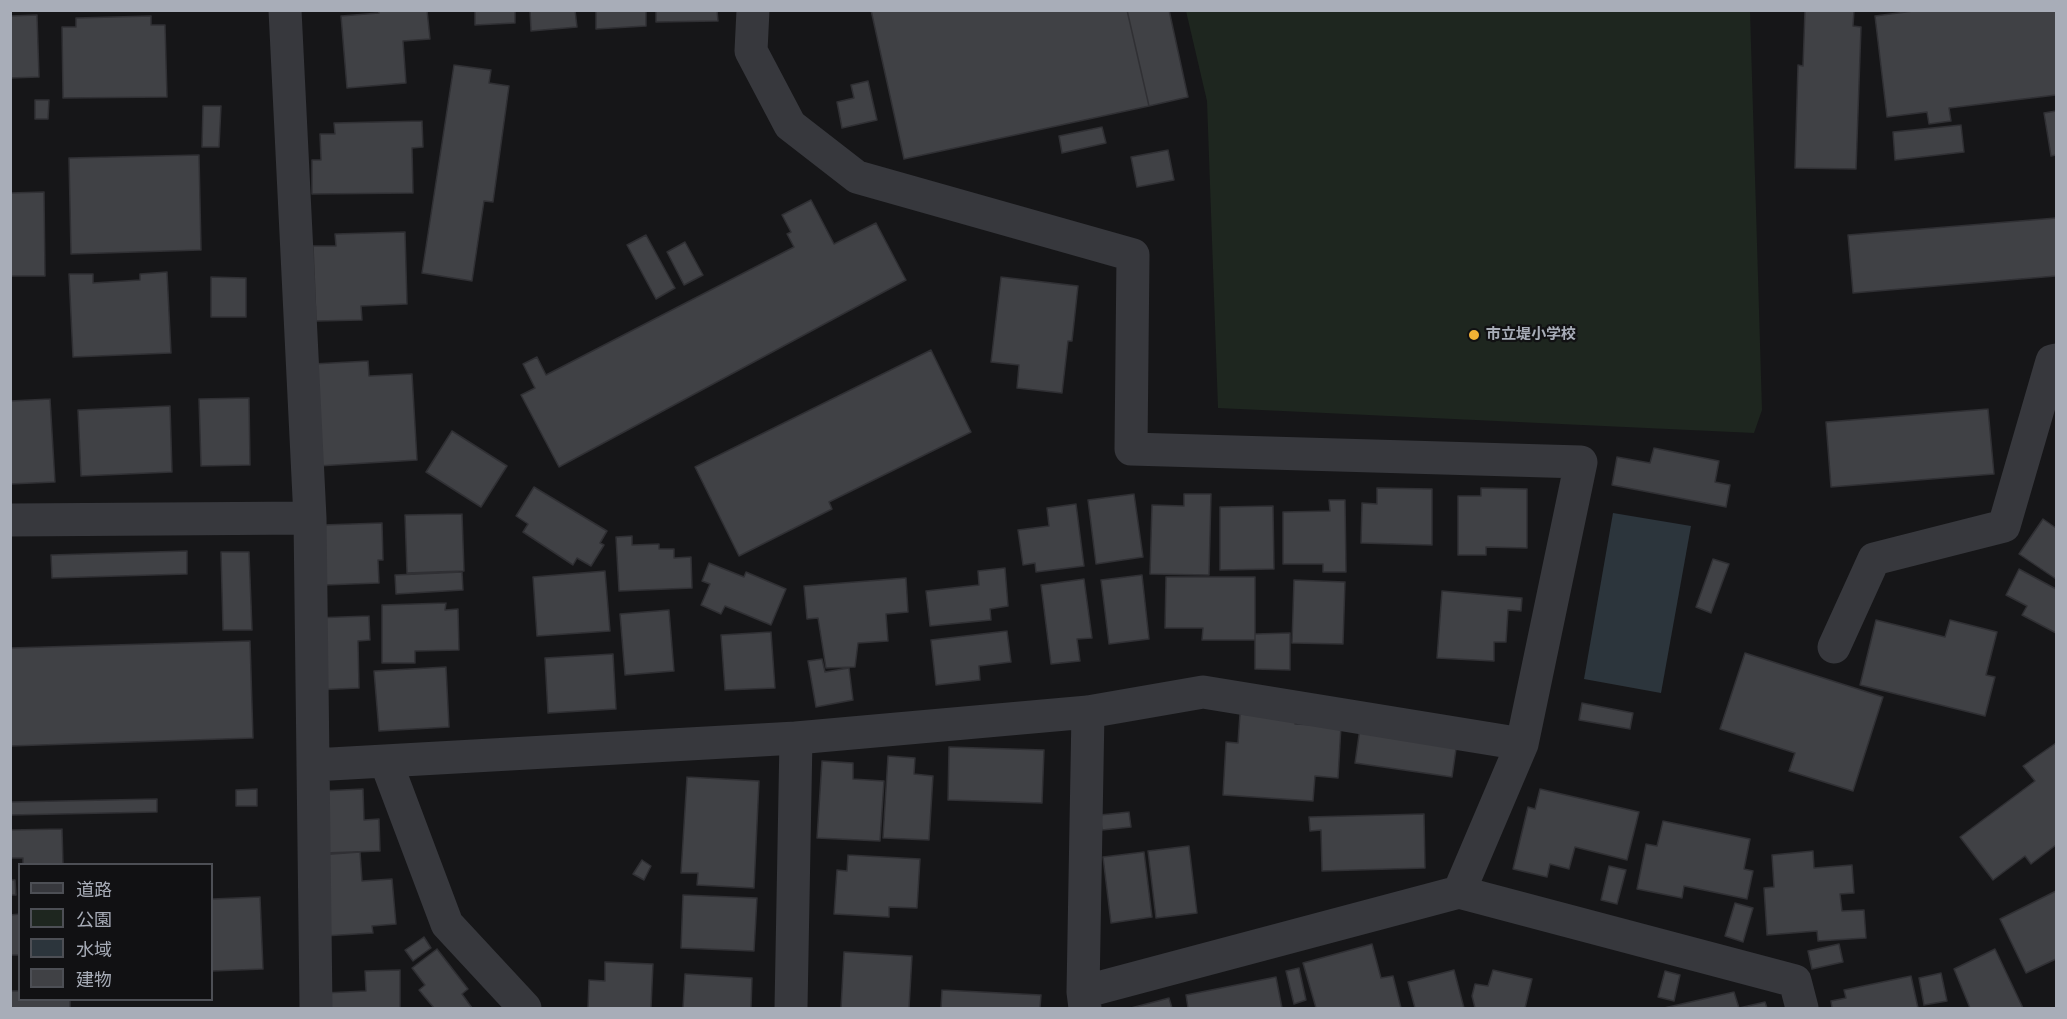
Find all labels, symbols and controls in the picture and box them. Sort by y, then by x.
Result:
place label: 市立堤小学校 [1486,326,1576,344]
marker: 市立堤小学校 [1467,328,1481,342]
legend [18,863,213,1001]
text: 道路 [76,878,112,901]
text: 公園 [76,908,112,931]
text: 水域 [76,938,112,961]
text: 建物 [76,968,112,991]

